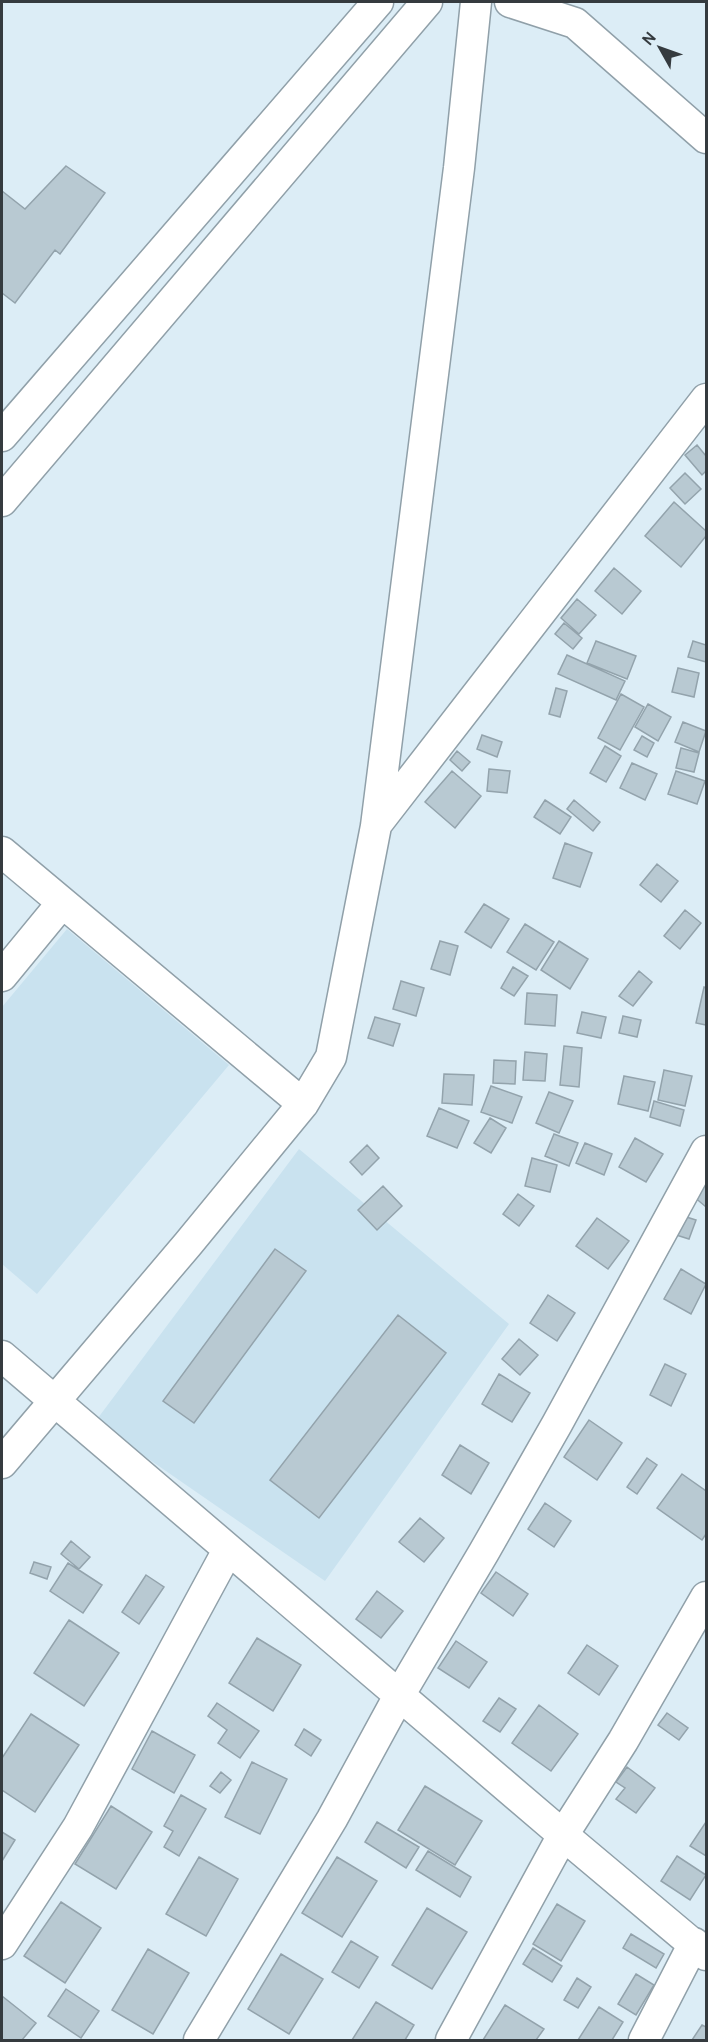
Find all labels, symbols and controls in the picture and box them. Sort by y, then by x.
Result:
north arrow [630,18,690,78]
text: N [639,29,661,50]

